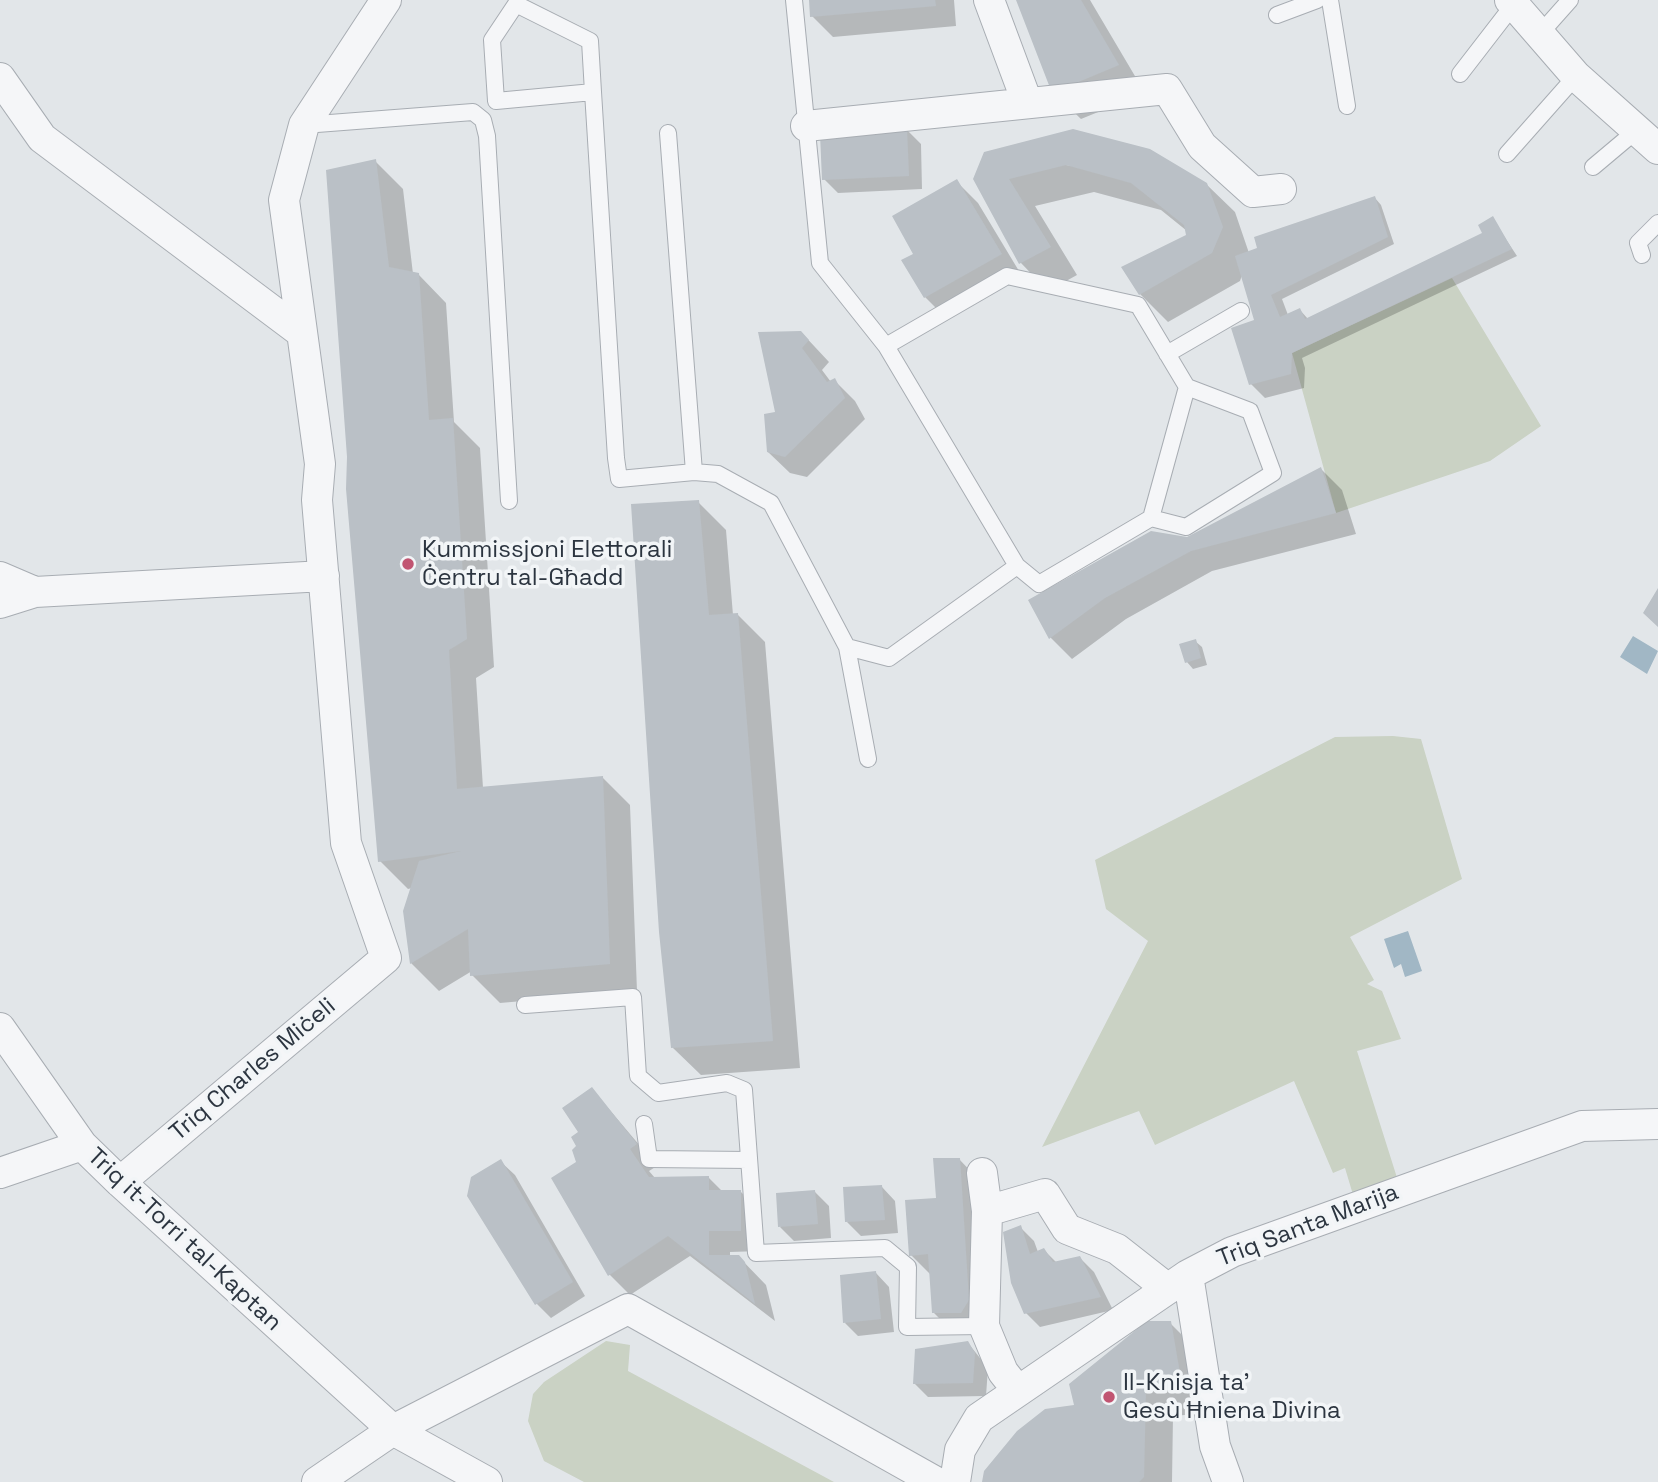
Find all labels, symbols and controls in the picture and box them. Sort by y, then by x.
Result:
place label: Kummissjoni Elettorali Ċentru tal-Għadd [422,536,672,592]
marker: Kummissjoni Elettorali Ċentru tal-Għadd [400,556,416,572]
street label: Triq Charles Miċeli [164,992,342,1148]
street label: Triq it-Torri tal-Kaptan [81,1142,287,1338]
street label: Triq Santa Marija [1213,1178,1403,1274]
place label: Il-Knisja ta' Gesù Ħniena Divina [1123,1369,1341,1425]
marker: Il-Knisja ta' Gesù Ħniena Divina [1101,1389,1117,1405]

